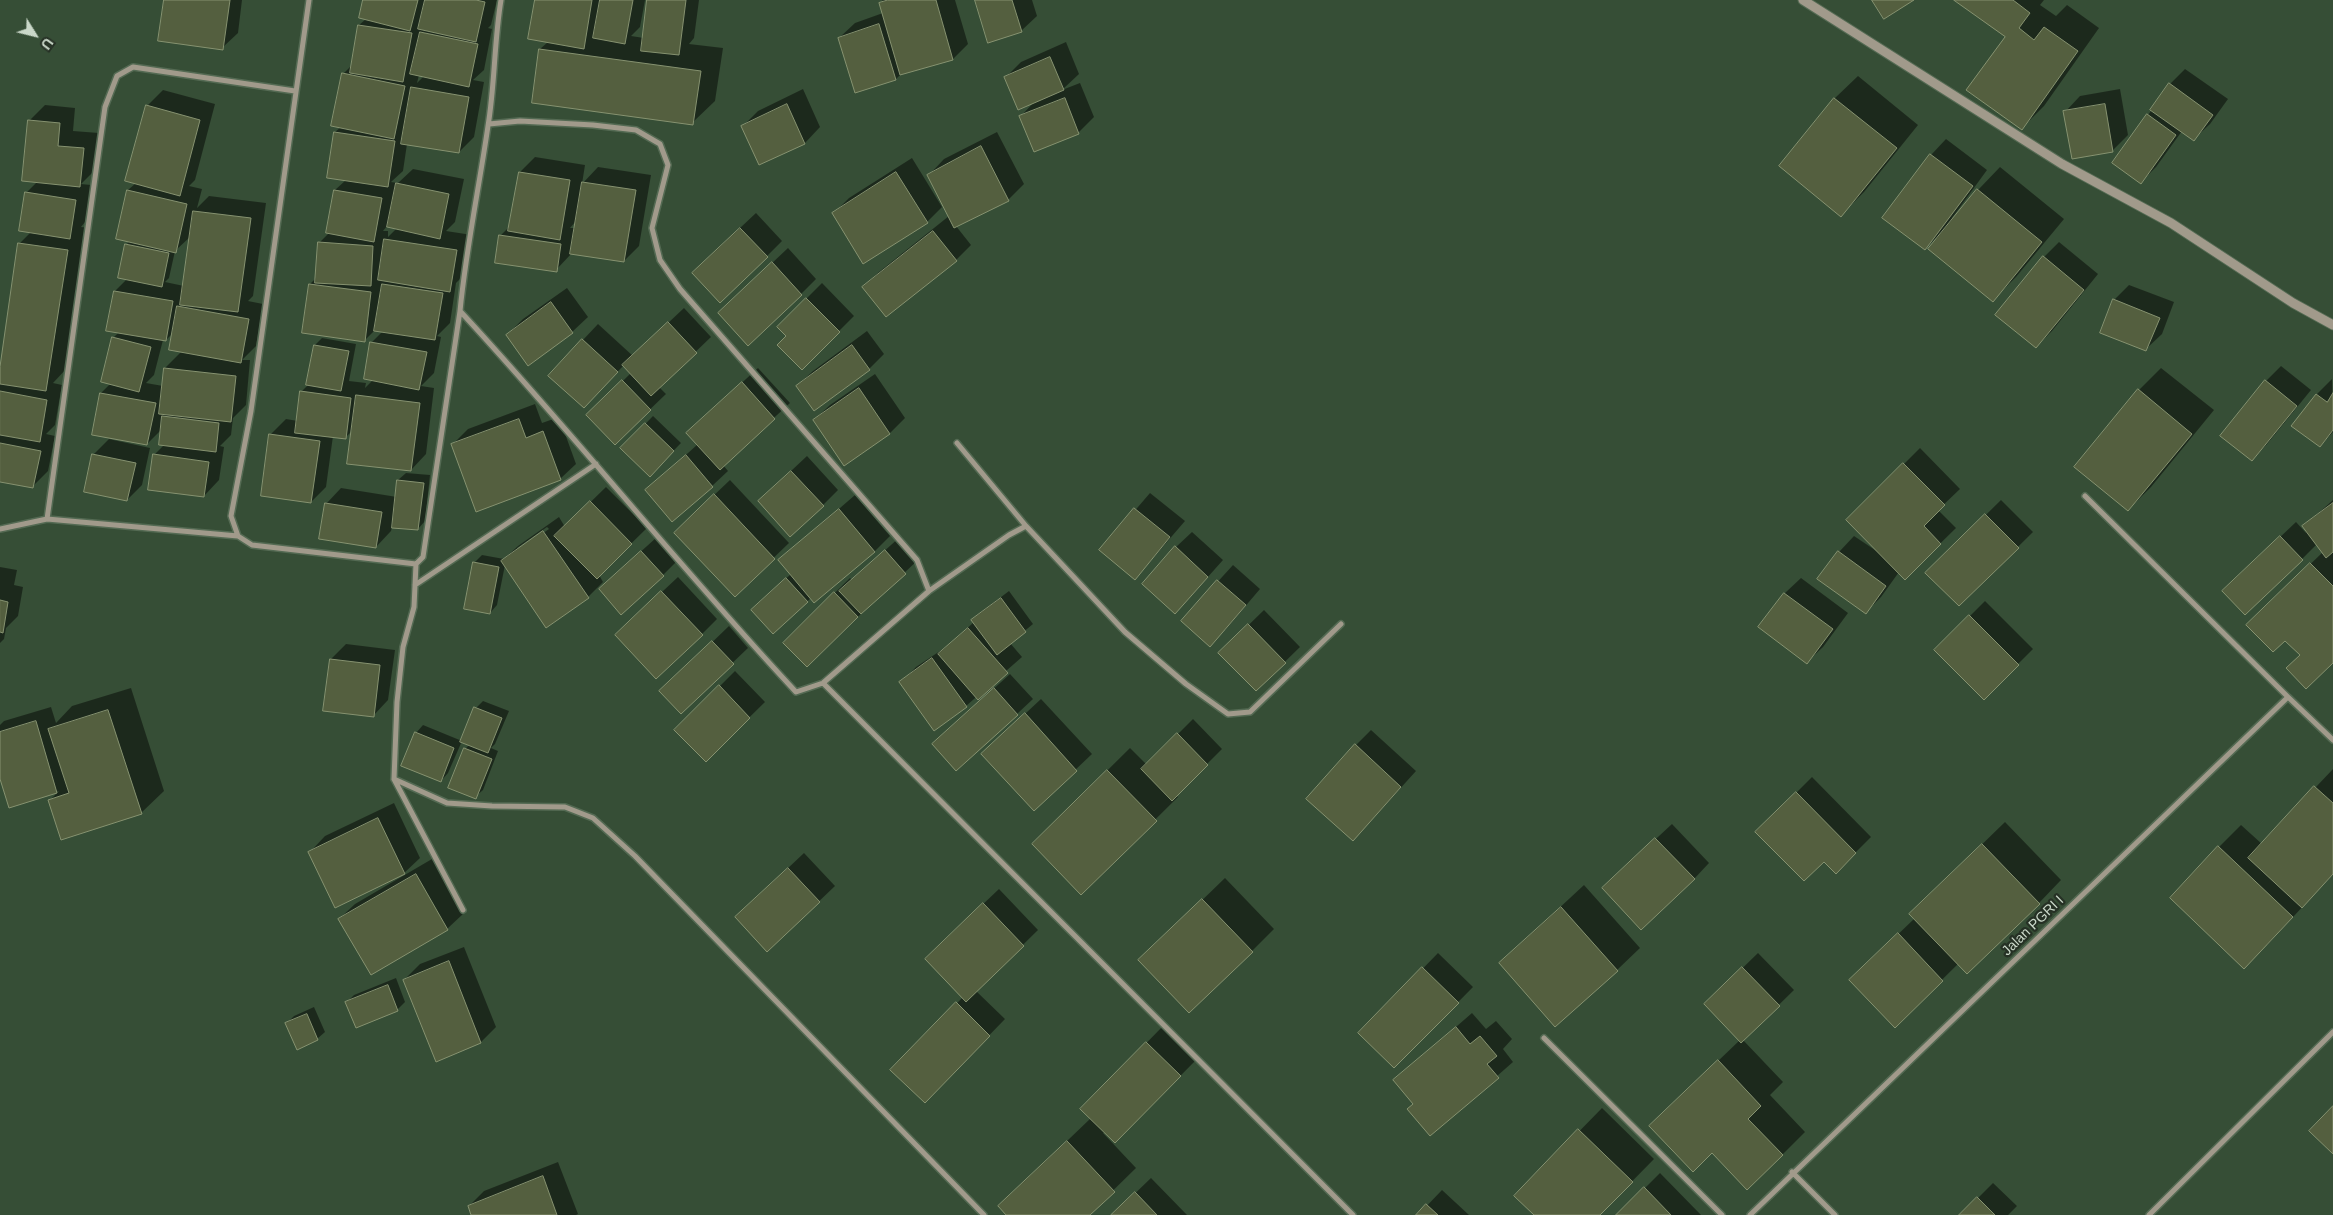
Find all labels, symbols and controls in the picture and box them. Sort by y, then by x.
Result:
north arrow [10,10,60,60]
text: U [38,35,57,53]
street label: Jalan PGRI I [1999,892,2067,960]

